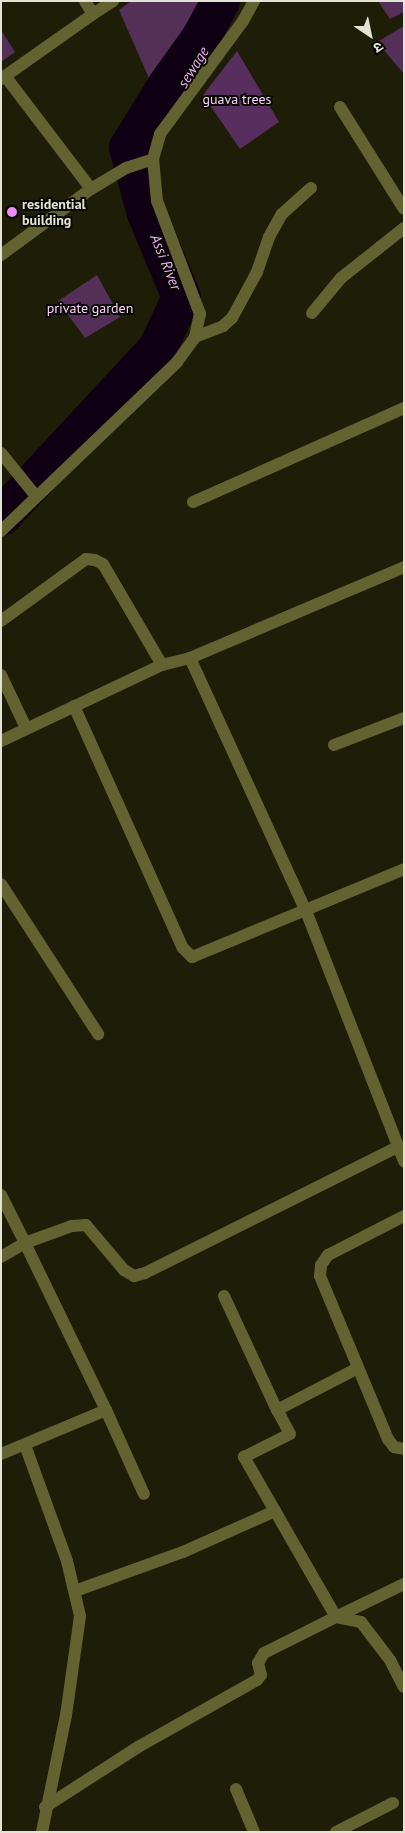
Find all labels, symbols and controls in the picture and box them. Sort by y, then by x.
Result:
north arrow [345,10,395,60]
text: उ [370,38,387,57]
water label: sewage [173,43,213,91]
park label: guava trees [203,91,271,107]
place label: residential building [22,196,86,228]
marker: residential building [6,206,18,218]
water label: Assi River [147,231,185,293]
park label: private garden [47,300,133,316]

